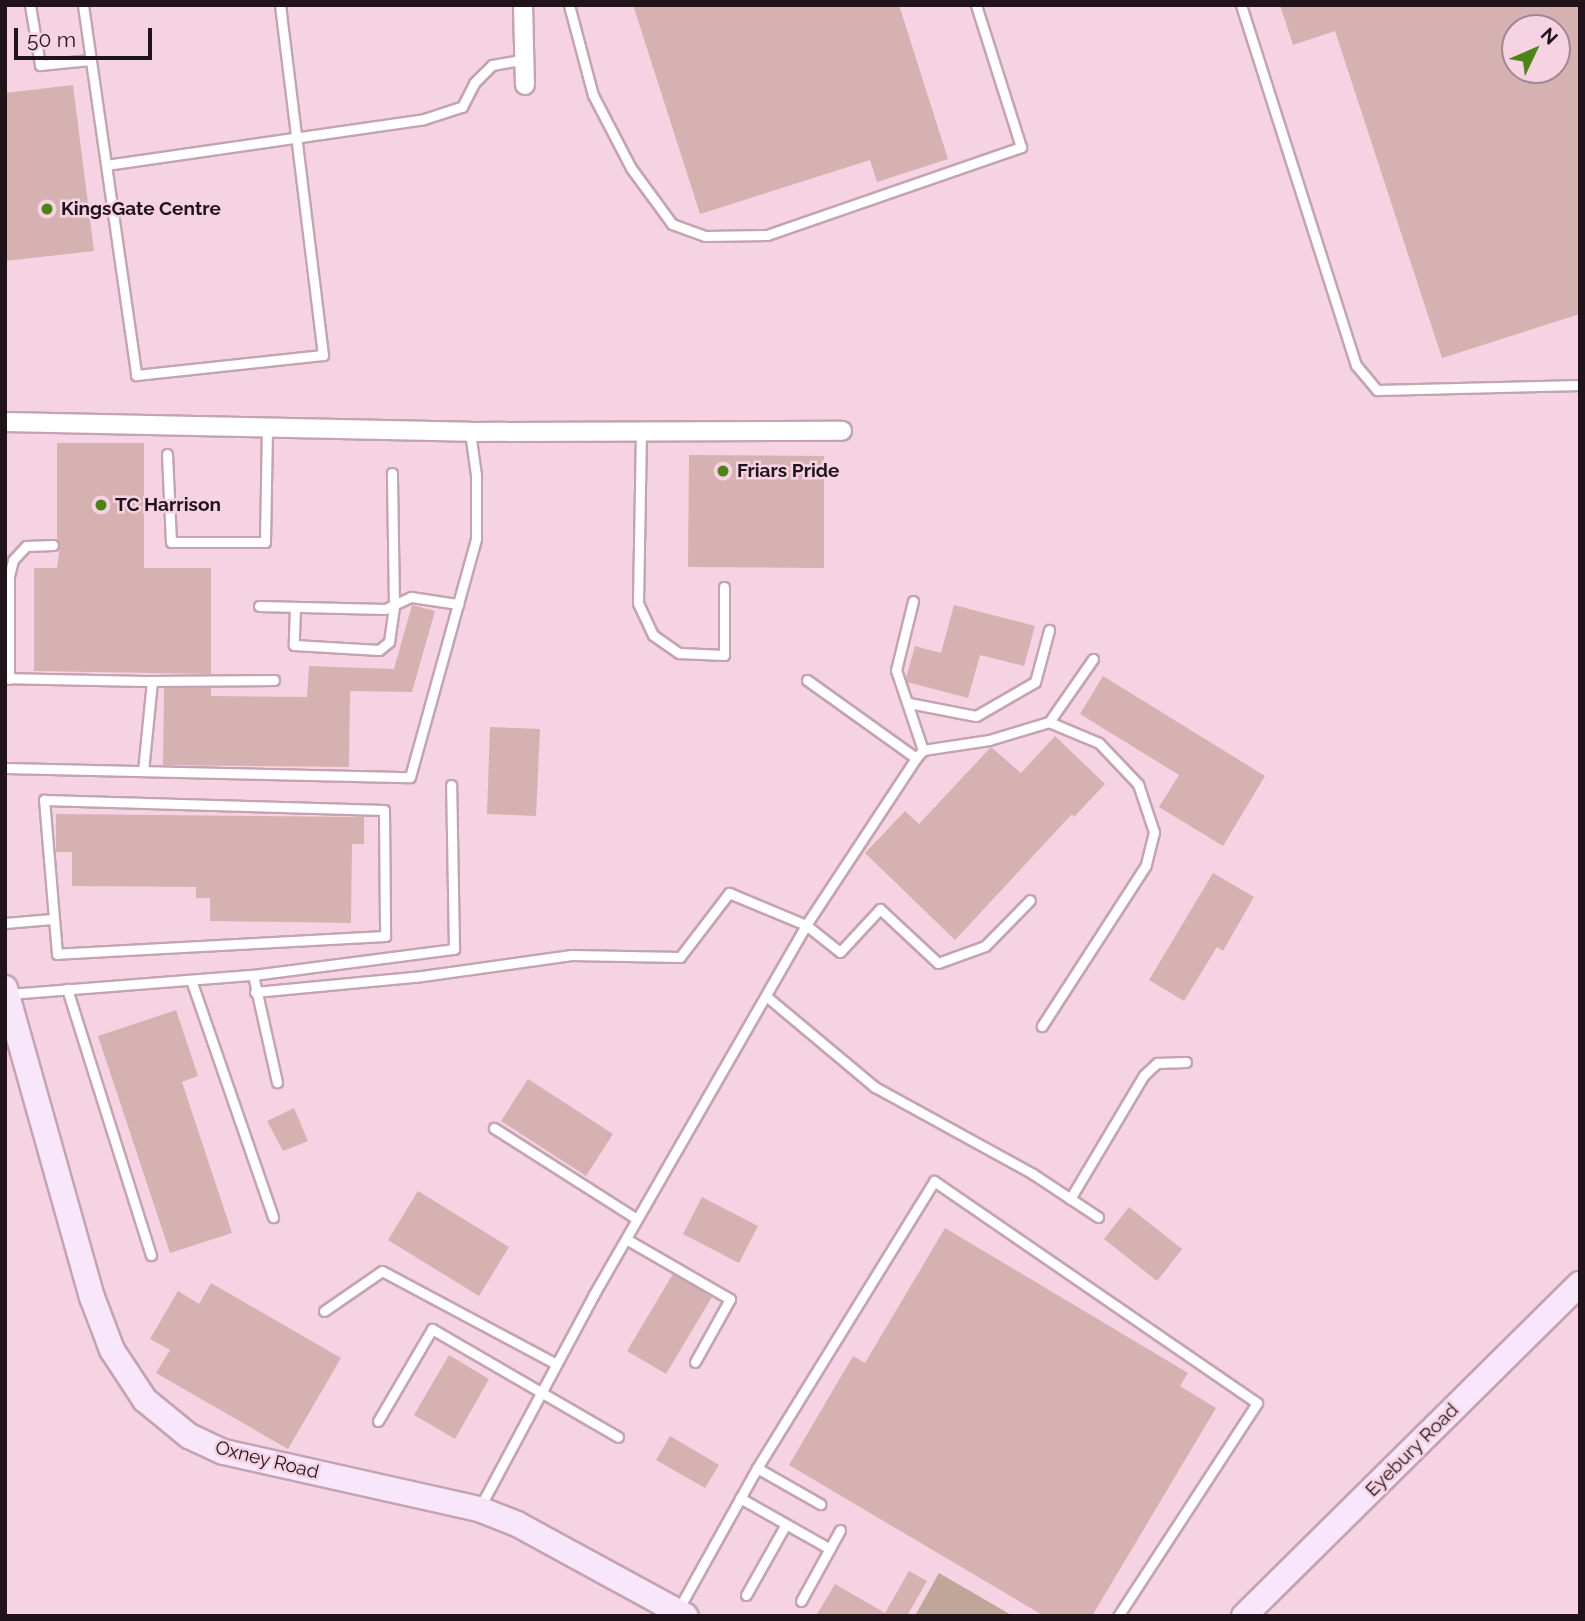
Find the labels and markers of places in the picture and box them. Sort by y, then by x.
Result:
place label: KingsGate Centre [61,198,221,220]
marker: KingsGate Centre [39,201,55,217]
place label: Friars Pride [737,460,839,482]
marker: Friars Pride [715,463,731,479]
place label: TC Harrison [115,494,221,516]
marker: TC Harrison [93,497,109,513]

